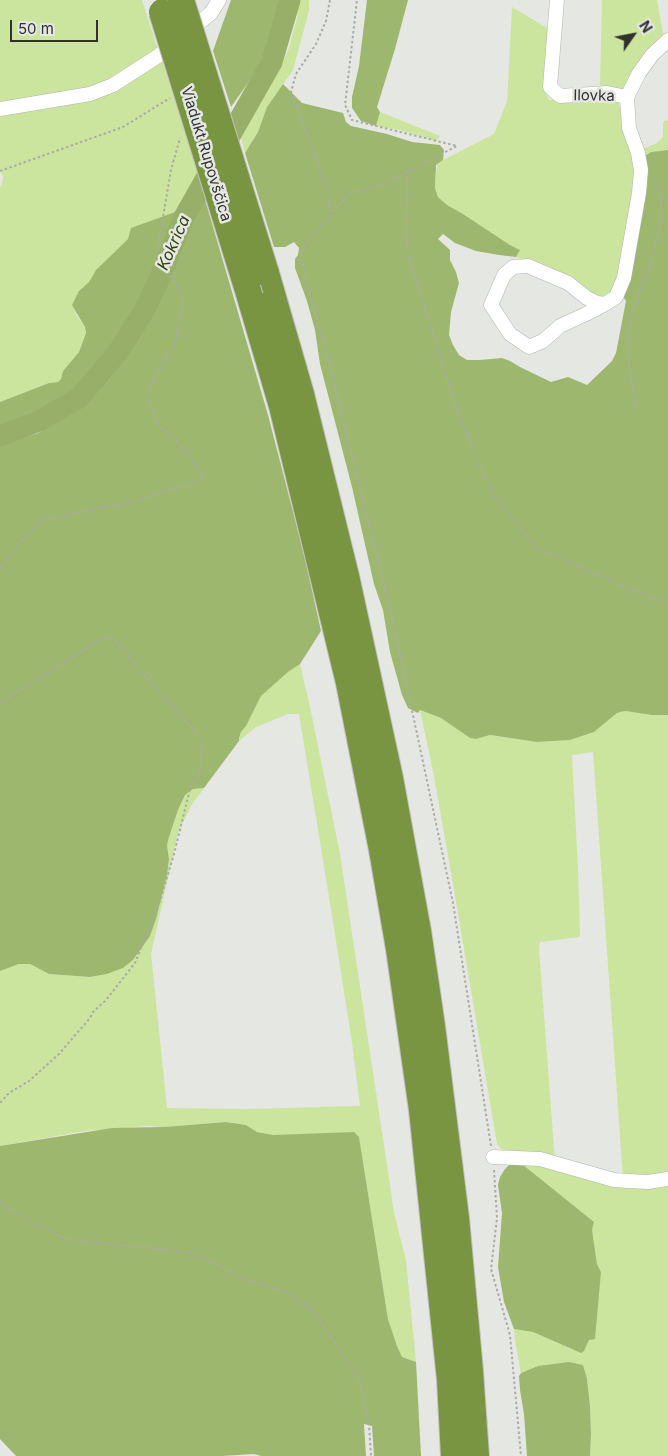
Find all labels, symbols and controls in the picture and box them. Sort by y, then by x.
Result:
scale bar [12,10,100,42]
north arrow [608,10,658,60]
text: N [636,17,656,36]
text: 50 m [18,19,54,38]
street label: Viadukt Rupovščica [177,84,235,224]
street label: Ilovka [573,87,615,105]
water label: Kokrica [154,213,194,273]

